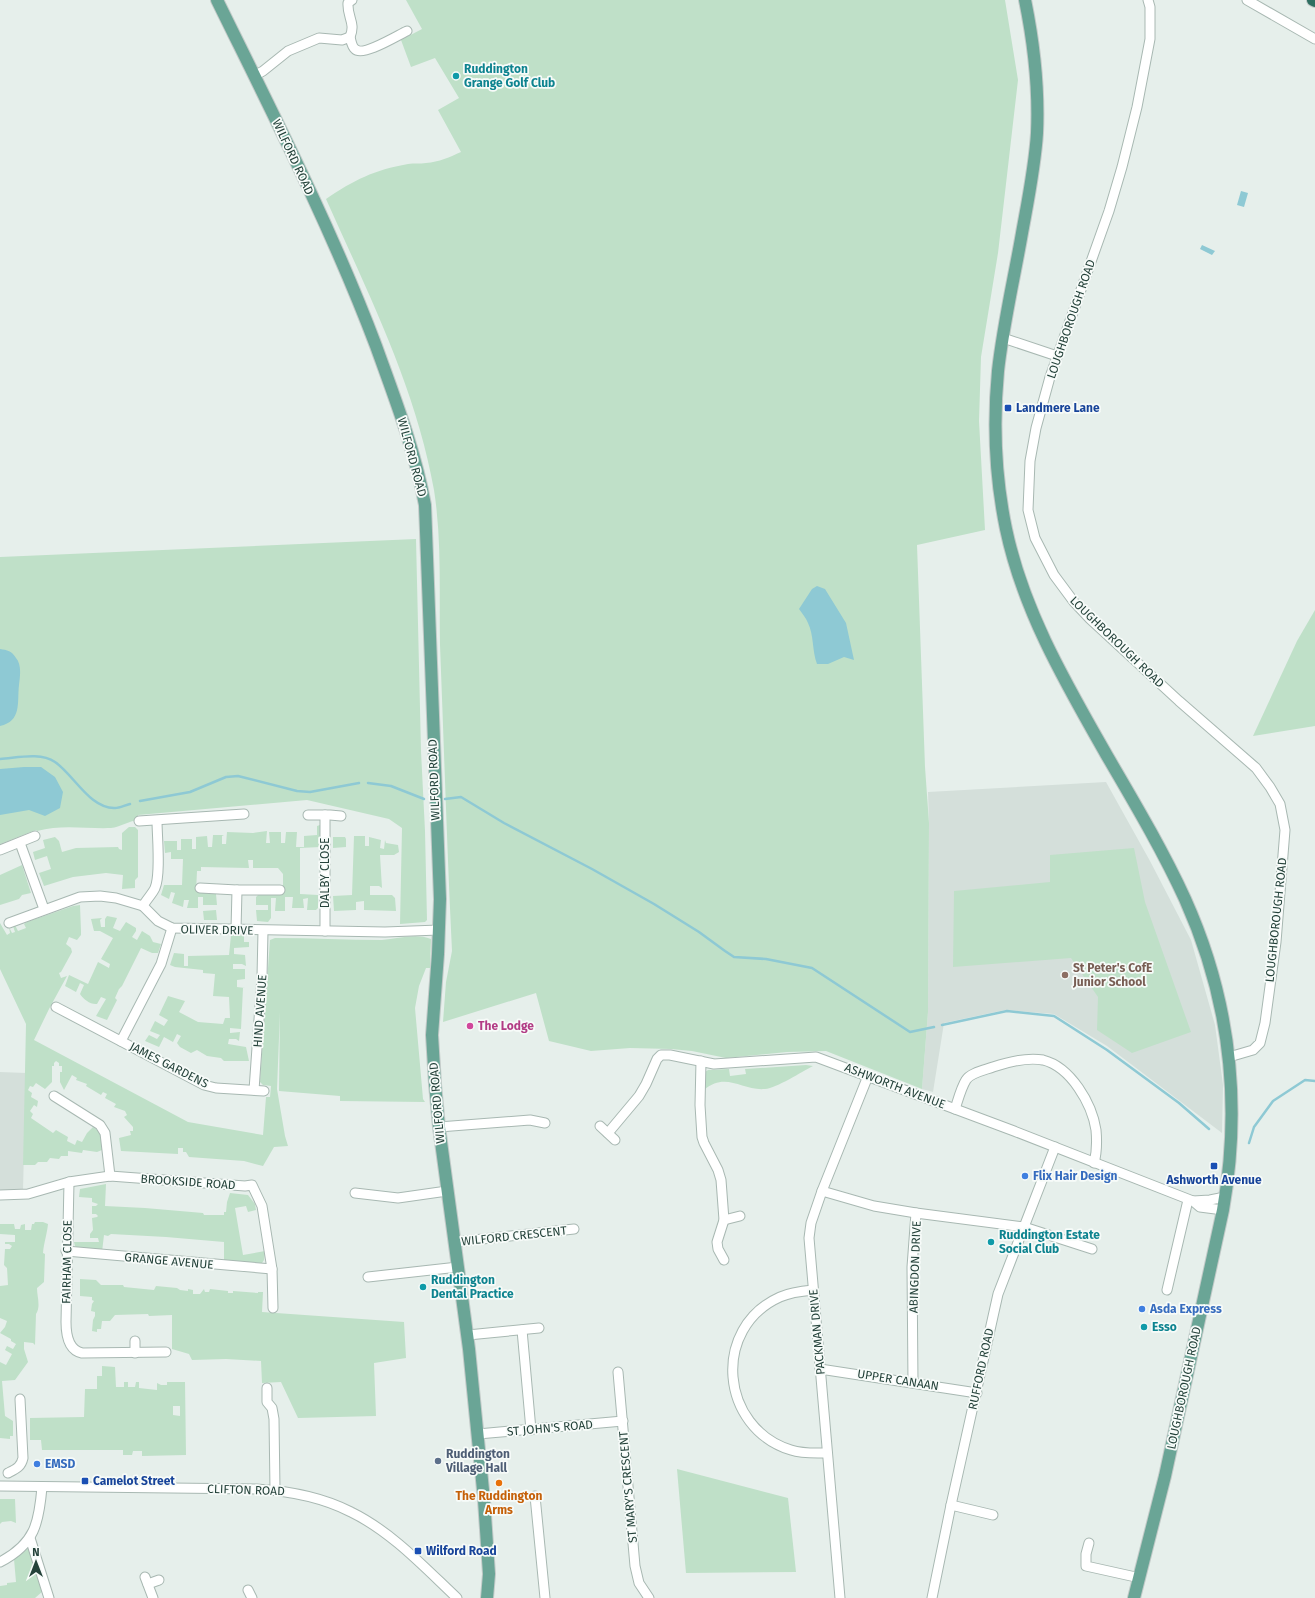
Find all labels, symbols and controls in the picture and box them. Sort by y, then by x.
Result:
place label: Ruddington Grange Golf Club [464,62,555,90]
marker: Ruddington Grange Golf Club [451,71,461,81]
street label: WILFORD ROAD [269,117,317,197]
street label: LOUGHBOROUGH ROAD [1044,257,1098,381]
place label: Landmere Lane [1016,401,1100,415]
marker: Landmere Lane [1003,403,1013,413]
street label: WILFORD ROAD [395,416,429,498]
street label: LOUGHBOROUGH ROAD [1067,593,1167,691]
street label: WILFORD ROAD [426,739,442,821]
street label: DALBY CLOSE [318,838,332,908]
street label: LOUGHBOROUGH ROAD [1262,857,1290,983]
street label: OLIVER DRIVE [180,922,254,938]
place label: St Peter's CofE Junior School [1072,961,1152,989]
marker: St Peter's CofE Junior School [1060,970,1070,980]
street label: HIND AVENUE [250,974,270,1048]
place label: The Lodge [478,1019,534,1033]
marker: The Lodge [465,1021,475,1031]
street label: JAMES GARDENS [127,1039,211,1091]
street label: ASHWORTH AVENUE [843,1060,947,1112]
street label: WILFORD ROAD [426,1062,448,1144]
marker: Ashworth Avenue [1209,1161,1219,1171]
place label: Flix Hair Design [1033,1169,1117,1183]
marker: Flix Hair Design [1020,1171,1030,1181]
street label: BROOKSIDE ROAD [140,1172,236,1192]
place label: Ashworth Avenue [1165,1173,1262,1187]
street label: FAIRHAM CLOSE [59,1220,75,1304]
street label: ABINGDON DRIVE [906,1221,924,1313]
street label: WILFORD CRESCENT [461,1223,568,1248]
place label: Ruddington Estate Social Club [999,1228,1100,1256]
marker: Ruddington Estate Social Club [986,1237,996,1247]
street label: GRANGE AVENUE [124,1250,214,1272]
place label: Ruddington Dental Practice [431,1273,514,1301]
marker: Ruddington Dental Practice [418,1282,428,1292]
street label: PACKMAN DRIVE [806,1289,828,1375]
place label: Asda Express [1149,1302,1222,1316]
marker: Asda Express [1137,1304,1147,1314]
place label: Esso [1152,1320,1177,1334]
marker: Esso [1139,1322,1149,1332]
street label: LOUGHBOROUGH ROAD [1164,1325,1204,1451]
street label: RUFFORD ROAD [966,1327,997,1411]
street label: UPPER CANAAN [856,1367,940,1393]
street label: ST JOHN'S ROAD [506,1417,594,1439]
street label: ST MARY'S CRESCENT [616,1430,640,1544]
place label: Ruddington Village Hall [445,1447,510,1475]
marker: Ruddington Village Hall [433,1456,443,1466]
place label: EMSD [45,1457,75,1471]
marker: EMSD [32,1459,42,1469]
place label: Camelot Street [93,1474,175,1488]
marker: Camelot Street [80,1476,90,1486]
marker: The Ruddington Arms [494,1478,504,1488]
street label: CLIFTON ROAD [207,1482,285,1498]
place label: The Ruddington Arms [456,1489,542,1517]
north arrow [16,1542,56,1582]
place label: Wilford Road [426,1544,497,1558]
text: N [32,1546,40,1559]
marker: Wilford Road [413,1546,423,1556]

